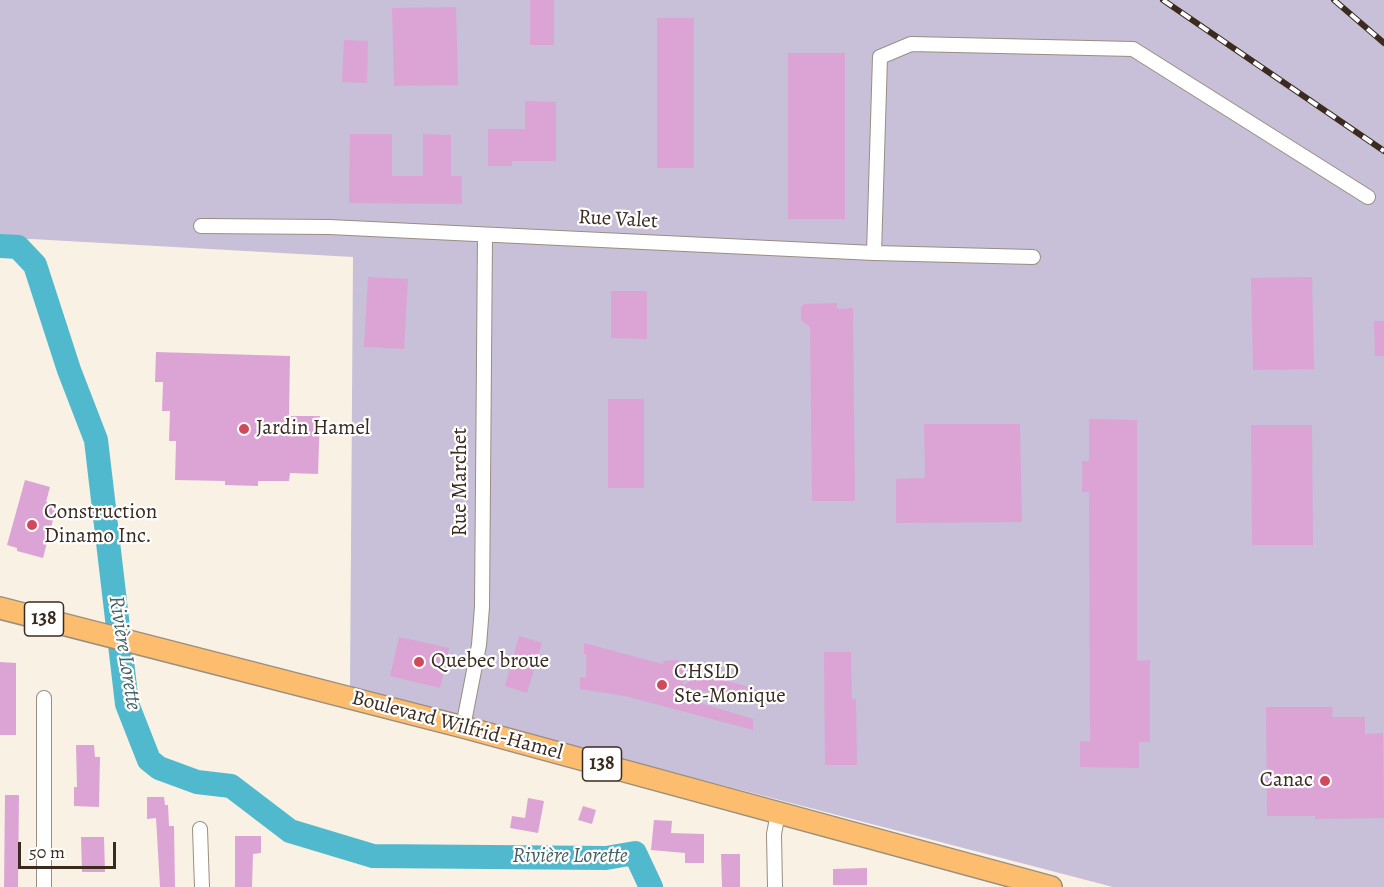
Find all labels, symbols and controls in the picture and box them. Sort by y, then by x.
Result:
street label: Rue Valet [578,205,658,235]
place label: Jardin Hamel [256,416,370,442]
marker: Jardin Hamel [237,422,251,436]
street label: Rue Marchet [448,428,474,536]
place label: Construction Dinamo Inc. [44,500,157,550]
marker: Construction Dinamo Inc. [25,518,39,532]
water label: Rivière Lorette [102,594,146,712]
road number: 138 [24,602,63,636]
place label: Quebec broue [431,649,549,675]
marker: Quebec broue [412,655,426,669]
place label: CHSLD Ste-Monique [674,660,786,710]
marker: CHSLD Ste-Monique [655,678,669,692]
street label: Boulevard Wilfrid-Hamel [349,686,565,766]
road number: 138 [582,747,622,781]
place label: Canac [1260,768,1313,794]
marker: Canac [1318,774,1332,788]
scale bar [21,830,118,868]
text: 50 m [29,840,65,864]
water label: Rivière Lorette [512,844,628,870]

